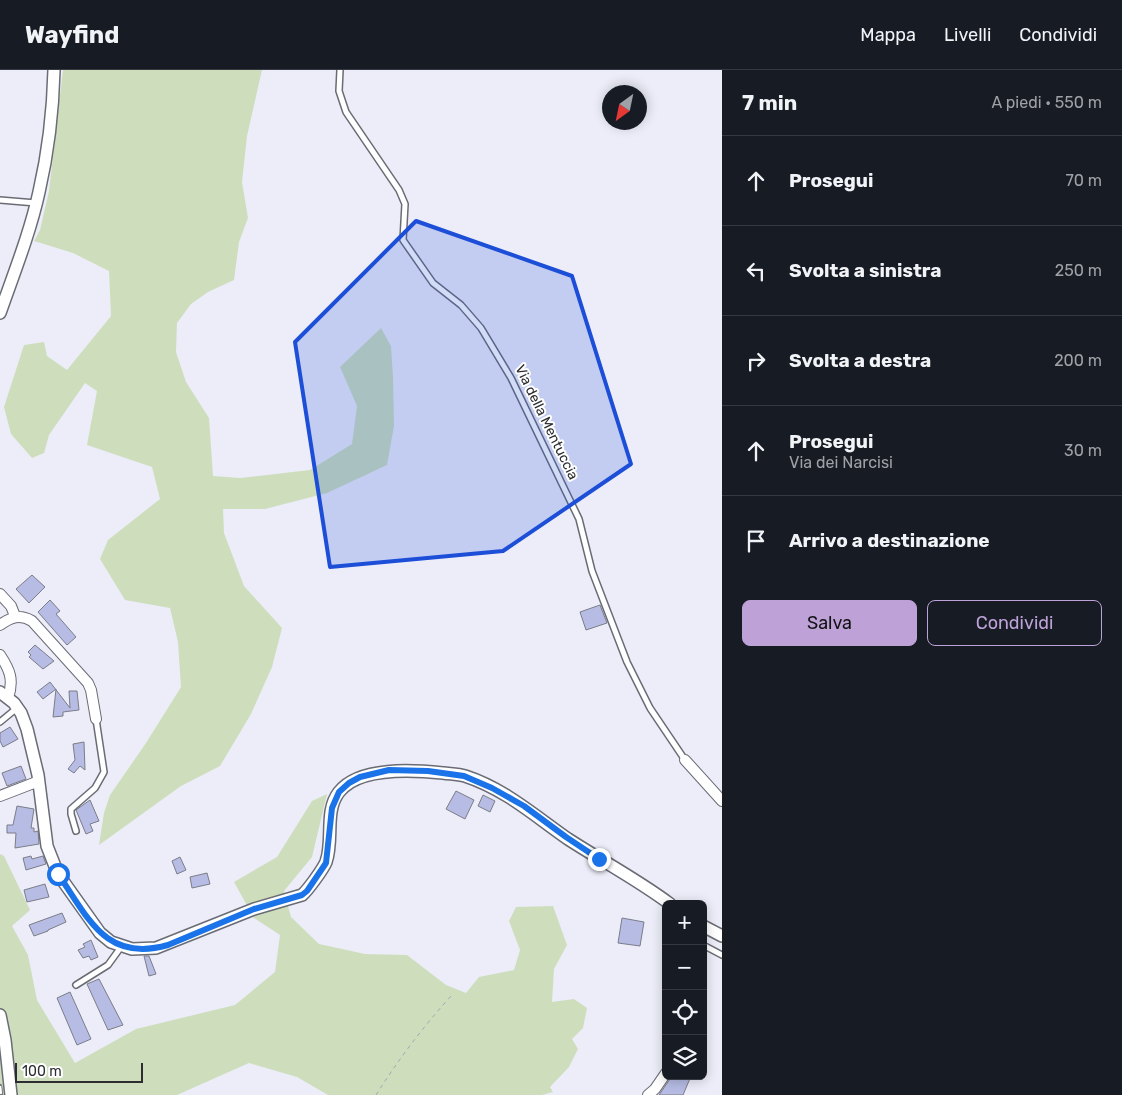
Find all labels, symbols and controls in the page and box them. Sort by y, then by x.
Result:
text: Wayfind [25,21,119,49]
text: Mappa [860,24,916,46]
text: Livelli [944,24,991,46]
text: Condividi [1019,24,1097,46]
north arrow [602,85,647,130]
text: 7 min [742,90,797,115]
text: A piedi · 550 m [992,93,1102,112]
icon: ahead [742,167,770,195]
text: Prosegui [789,169,873,192]
text: 70 m [1065,171,1102,190]
icon: left [742,257,770,285]
text: Svolta a sinistra [789,259,942,282]
text: 250 m [1055,261,1102,280]
icon: right [742,347,770,375]
text: Svolta a destra [789,349,931,372]
text: 200 m [1054,351,1102,370]
street label: Via della Mentuccia [511,362,582,482]
text: Prosegui [789,430,873,453]
icon: ahead [742,437,770,465]
text: 30 m [1064,441,1102,460]
text: Via dei Narcisi [789,453,893,472]
icon: arrive [742,527,770,555]
text: Arrivo a destinazione [789,529,990,552]
button: Salva [742,600,917,646]
button: Condividi [927,600,1102,646]
route end [588,848,611,871]
route start [47,863,70,886]
map controls [662,900,707,1080]
button: + [662,900,707,945]
button: − [662,945,707,990]
button: locate [662,990,707,1035]
button: layers [662,1035,707,1080]
scale bar [15,1060,142,1083]
text: 100 m [22,1063,62,1080]

